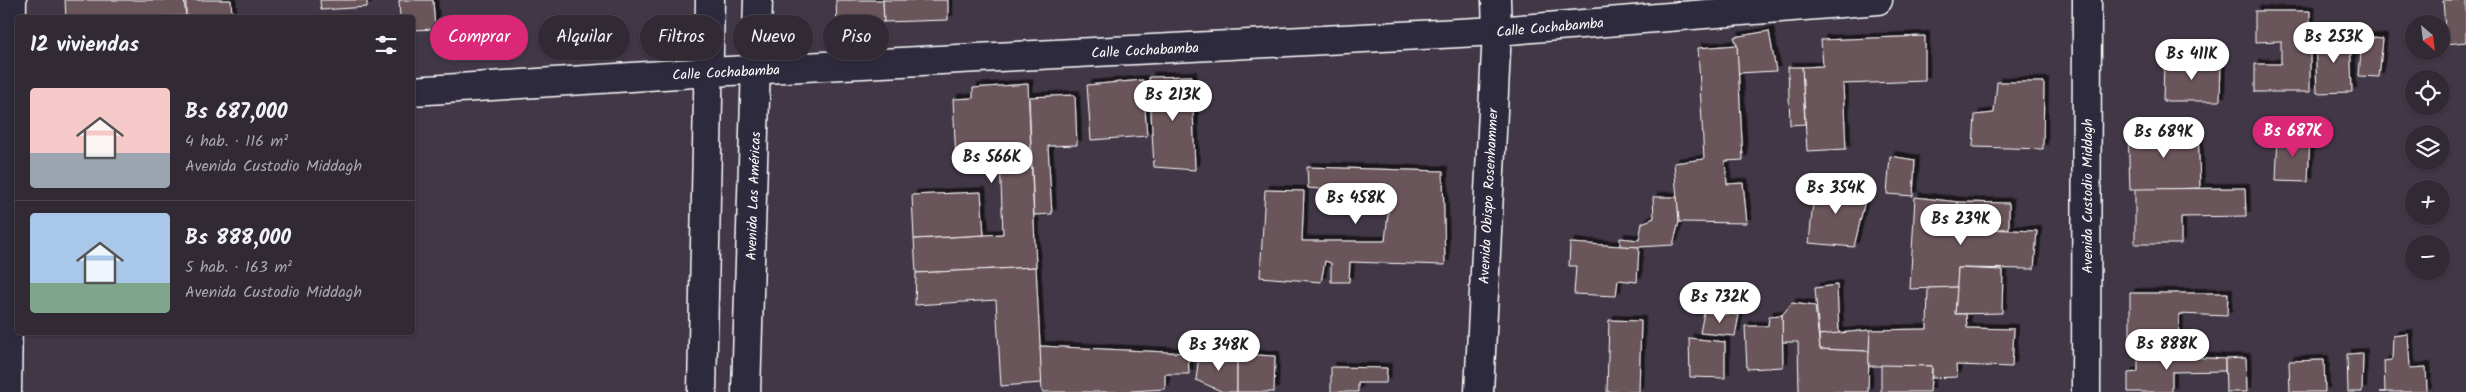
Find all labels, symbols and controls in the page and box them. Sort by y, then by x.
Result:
street label: Calle Cochabamba [1495,12,1605,44]
chip: Comprar [430,15,528,60]
chip: Alquilar [538,15,630,60]
chip: Filtros [640,15,723,60]
chip: Nuevo [733,15,813,60]
chip: Piso [823,15,889,60]
north arrow [2405,15,2450,60]
map controls [2405,15,2450,280]
pin: Bs 253K [2288,22,2380,64]
text: Bs 253K [2304,25,2364,50]
text: 12 viviendas [30,29,139,62]
icon: filters [372,31,400,59]
street label: Calle Cochabamba [1091,37,1199,65]
pin: Bs 411K [2146,38,2238,81]
text: Bs 411K [2166,42,2218,67]
street label: Calle Cochabamba [672,59,780,87]
button: locate [2405,70,2450,115]
pin: Bs 213K [1127,80,1219,122]
text: Bs 213K [1145,83,1201,108]
text: Bs 687,000 [185,96,288,129]
street label: Avenida Obispo Rosenhammer [1473,106,1505,285]
icon: home [70,108,130,168]
pin: Bs 689K [2118,116,2210,159]
pin: Bs 687K [2247,116,2339,158]
street label: Avenida Custodio Middagh [2077,119,2099,273]
text: Bs 687K [2264,119,2322,144]
text: Bs 689K [2134,120,2194,145]
button: layers [2405,125,2450,170]
text: 4 hab. · 116 m² [185,129,288,154]
street label: Avenida Las Américas [741,131,767,261]
pin: Bs 566K [946,142,1038,184]
text: Bs 566K [963,145,1021,170]
text: Avenida Custodio Middagh [185,154,362,179]
pin: Bs 354K [1790,172,1882,215]
text: Bs 354K [1807,176,1865,201]
button: + [2405,180,2450,225]
pin: Bs 458K [1310,182,1402,225]
text: Bs 458K [1326,186,1386,211]
pin: Bs 239K [1915,204,2007,246]
text: Bs 239K [1931,207,1991,232]
text: Bs 888,000 [185,222,291,255]
icon: home [70,233,130,293]
button: − [2405,235,2450,280]
text: 5 hab. · 163 m² [185,255,292,280]
text: Avenida Custodio Middagh [185,280,362,305]
pin: Bs 732K [1674,282,1766,324]
text: Bs 732K [1691,285,1749,310]
pin: Bs 888K [2121,328,2213,371]
pin: Bs 348K [1173,330,1265,372]
text: Bs 888K [2136,332,2198,357]
text: Bs 348K [1189,333,1249,358]

